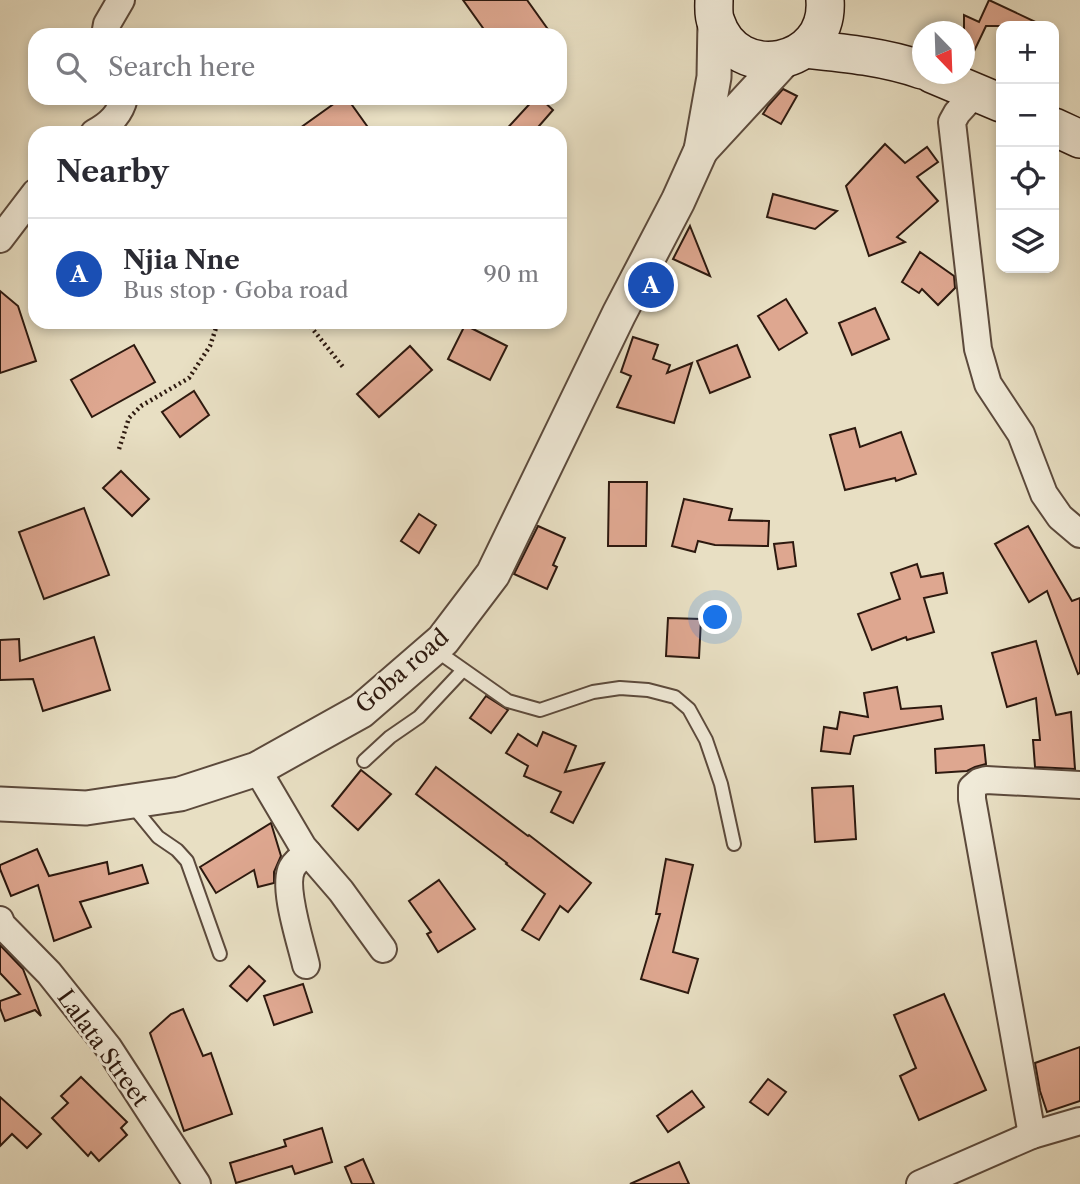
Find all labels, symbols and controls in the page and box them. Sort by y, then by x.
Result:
north arrow [912,21,975,84]
map controls [996,21,1059,273]
button: + [996,21,1059,84]
search box [28,28,567,105]
icon: search [52,48,90,86]
text: Search here [108,51,255,83]
button: − [996,84,1059,147]
button: locate [996,147,1059,210]
text: Nearby [56,153,169,190]
button: layers [996,210,1059,273]
text: Njia Nne [123,244,240,276]
pin: A [628,259,674,311]
text: A [70,260,88,288]
text: 90 m [483,260,539,288]
text: Bus stop · Goba road [123,276,349,304]
your location [698,600,732,634]
street label: Goba road [350,623,454,719]
street label: Lalata Street [51,984,155,1112]

